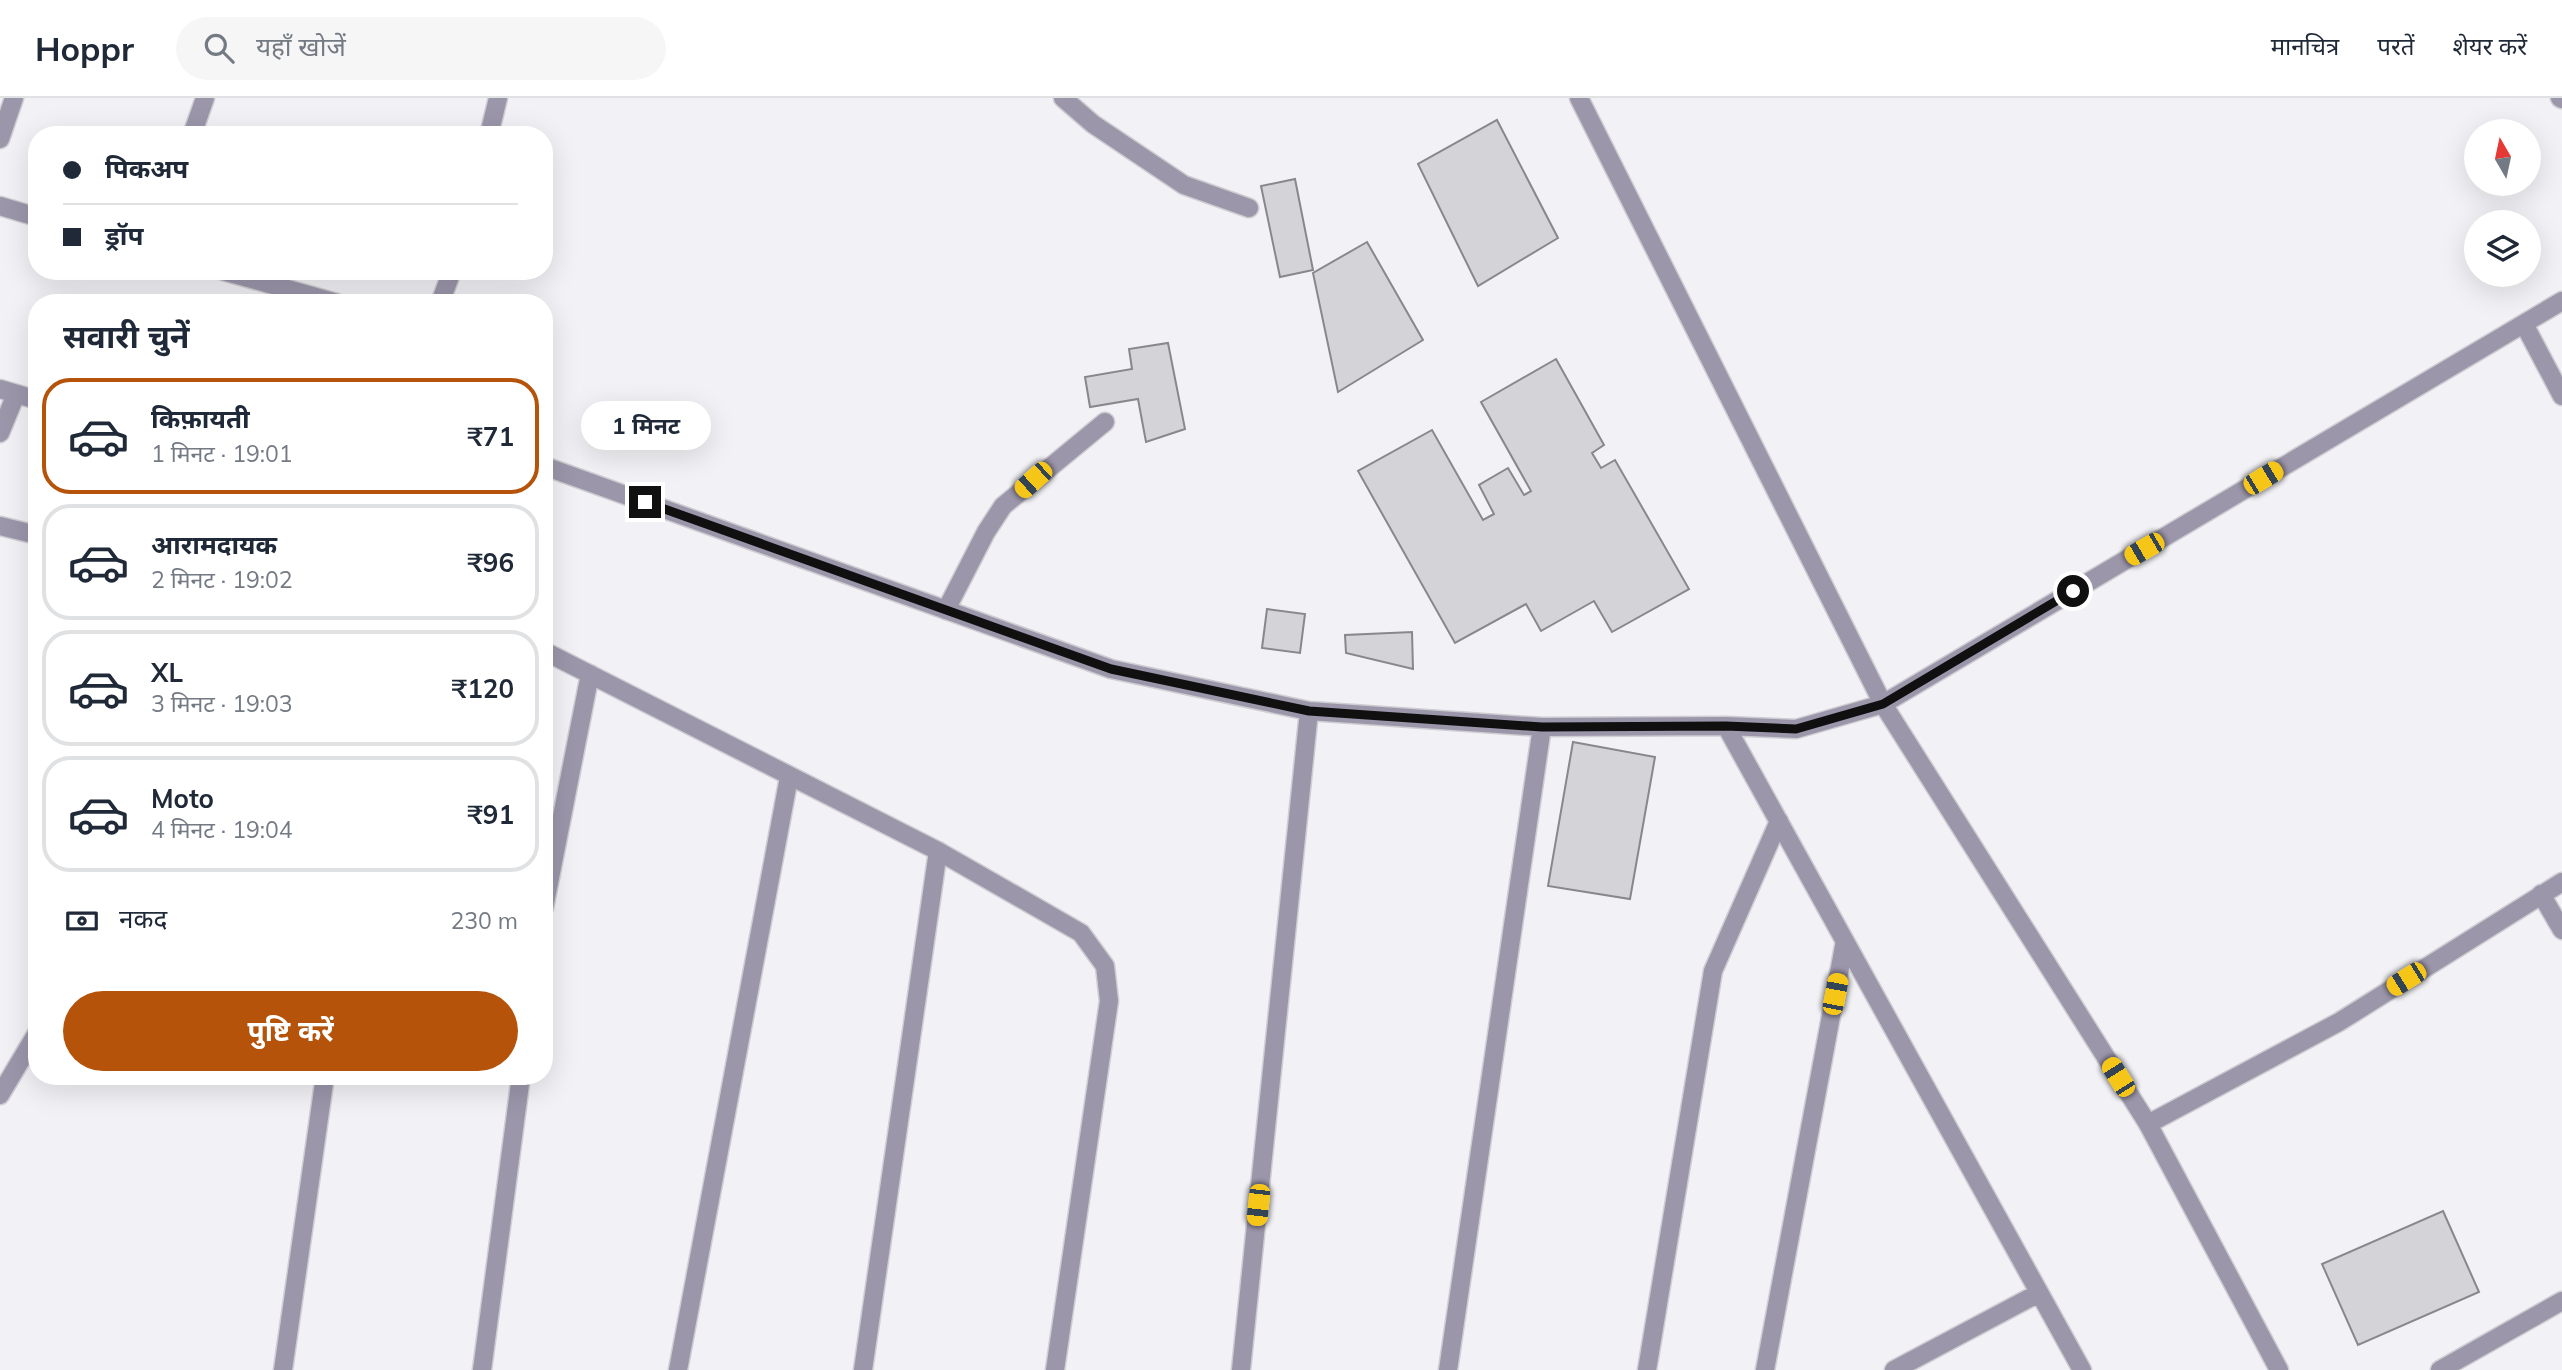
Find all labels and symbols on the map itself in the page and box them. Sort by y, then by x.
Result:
north arrow [2464,119,2541,196]
callout: 1 मिनट [580,400,710,450]
car [1011,458,1056,502]
car [2240,458,2287,498]
route end [629,486,661,518]
car [2121,529,2168,569]
route start [2057,575,2089,607]
car [2383,959,2430,999]
car [1821,971,1850,1017]
car [2098,1054,2139,1100]
car [1246,1183,1271,1227]

